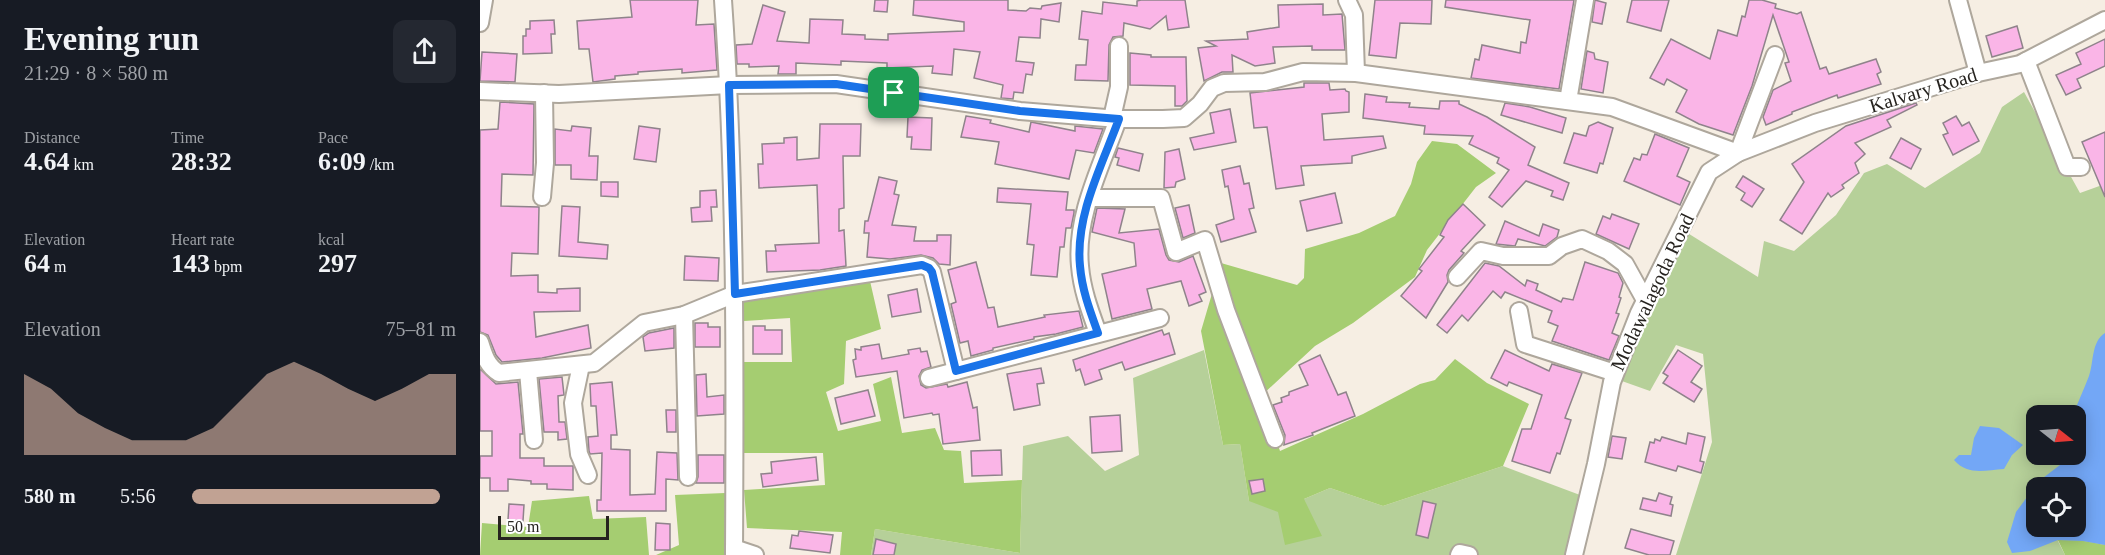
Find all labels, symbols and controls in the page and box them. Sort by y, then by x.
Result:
button: share [393,20,456,83]
text: Evening run [24,21,199,57]
text: 21:29 · 8 × 580 m [24,62,168,84]
street label: Kalvary Road [1866,63,1980,118]
pin [868,67,919,118]
icon: arrive [877,76,910,109]
text: Distance [24,129,80,146]
text: Time [171,129,204,146]
text: Pace [318,129,348,146]
text: 4.64 [24,147,70,176]
text: 28:32 [171,147,232,176]
text: 6:09 [318,147,366,176]
text: km [70,156,94,173]
text: /km [366,156,395,173]
street label: Modawalagoda Road [1606,210,1699,374]
text: Elevation [24,231,85,248]
text: Heart rate [171,231,235,248]
text: kcal [318,231,345,248]
text: 64 [24,249,50,278]
text: 143 [171,249,210,278]
text: 297 [318,249,357,278]
text: m [50,258,66,275]
text: bpm [210,258,242,275]
text: Elevation [24,318,101,340]
text: 75–81 m [385,318,456,340]
north arrow [2026,405,2086,465]
map controls [2026,405,2086,537]
button: locate [2026,477,2086,537]
text: 580 m [24,485,76,507]
text: 5:56 [120,485,156,507]
scale bar [498,513,609,540]
text: 50 m [507,518,539,535]

